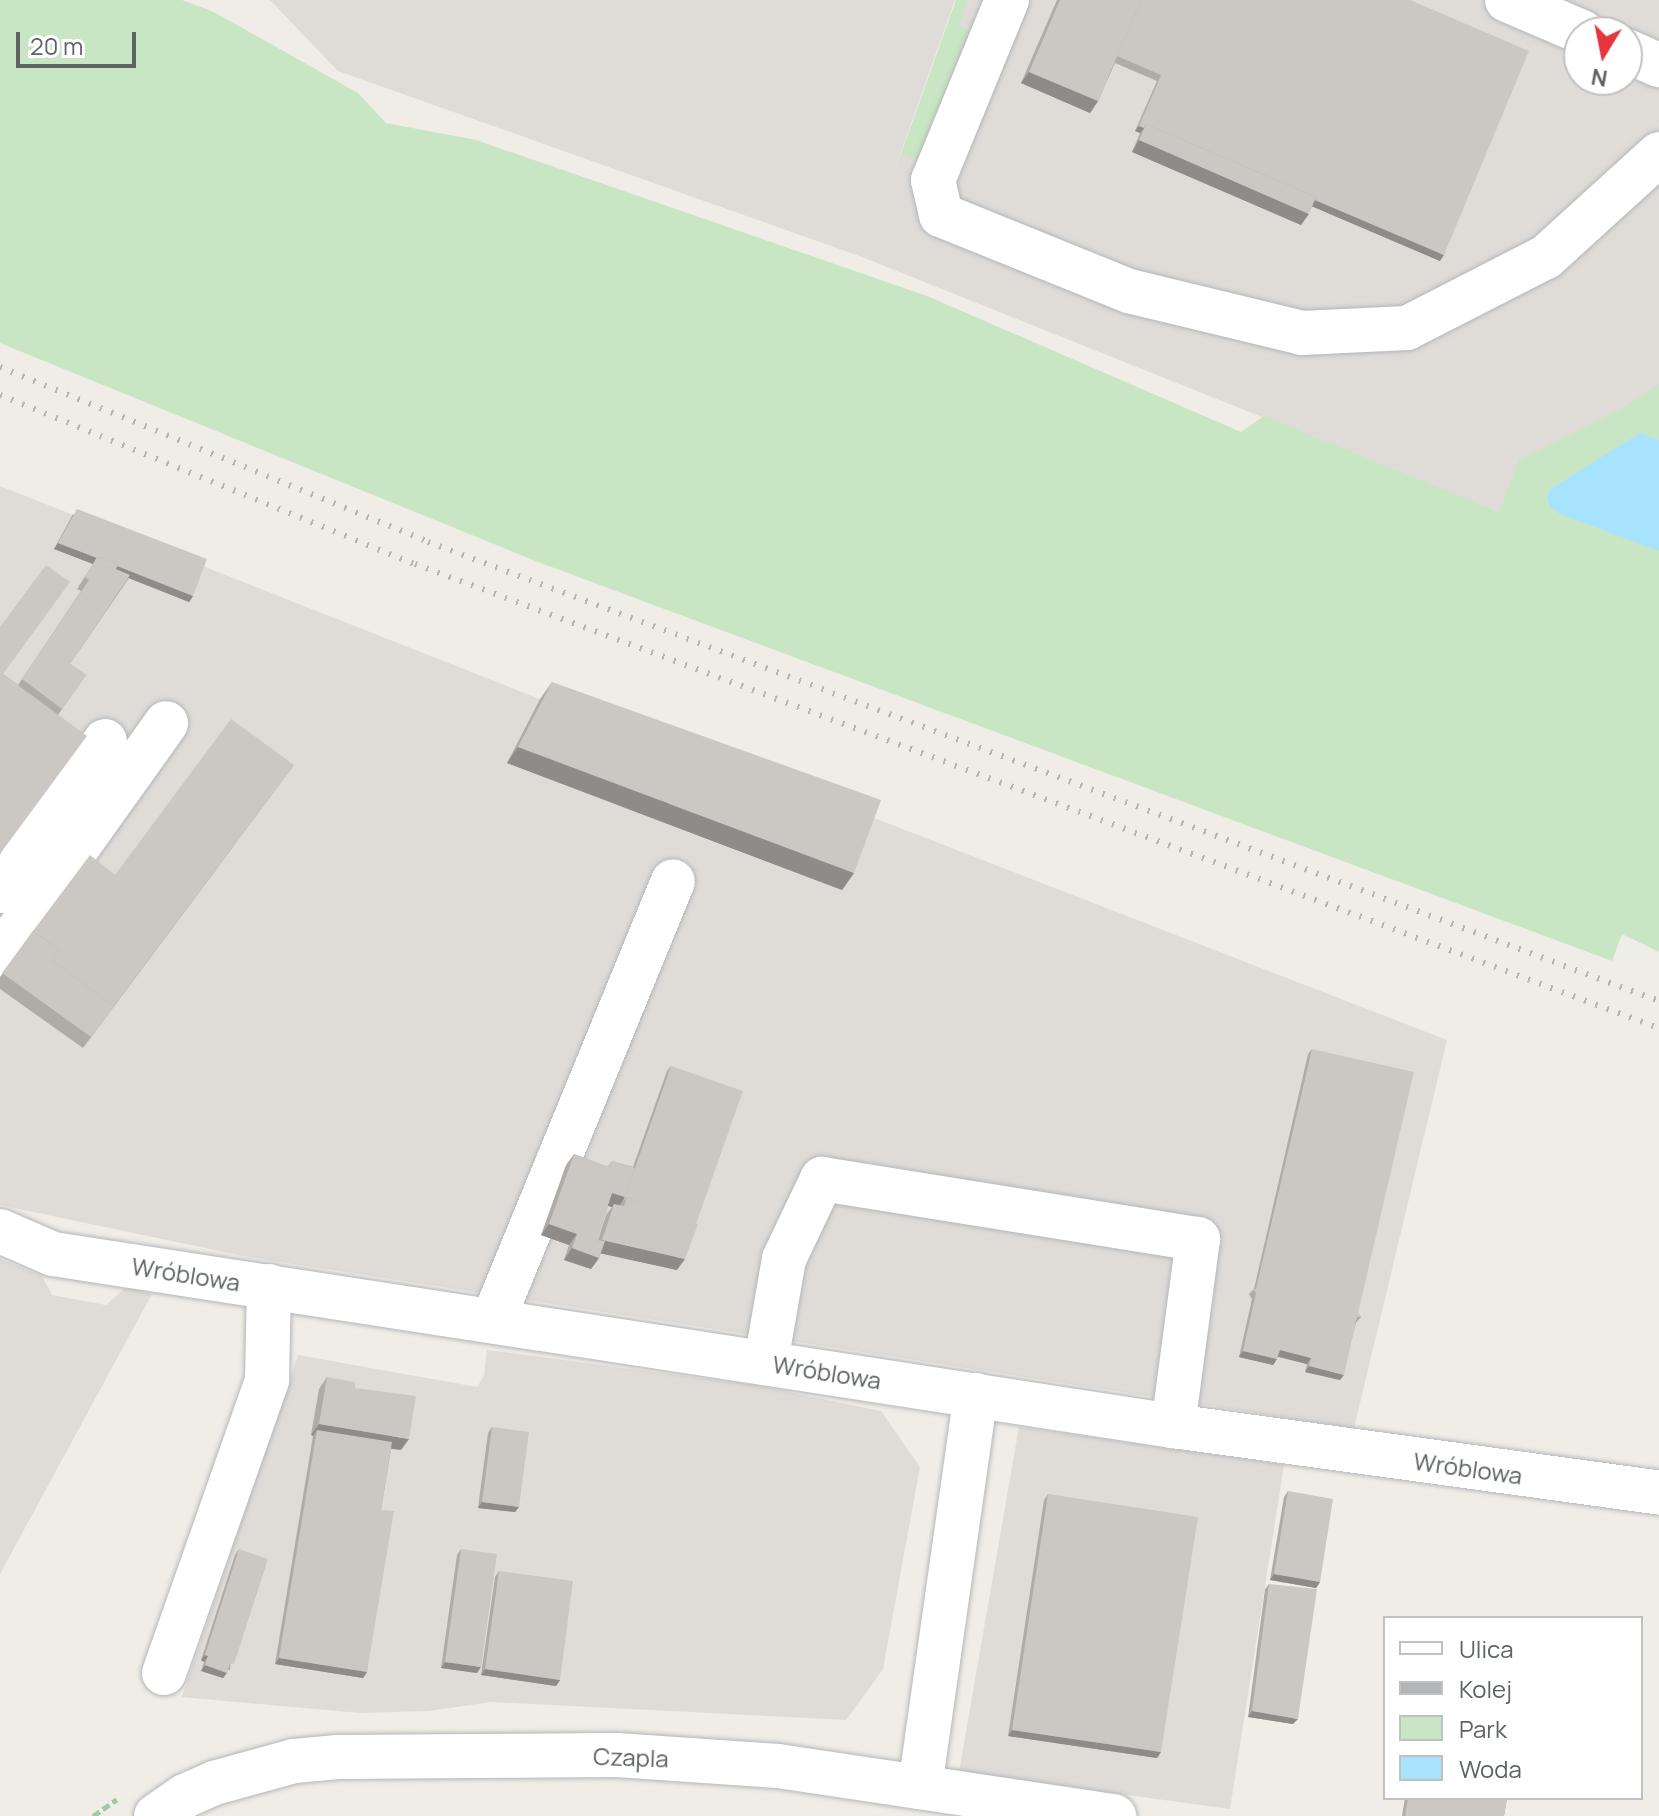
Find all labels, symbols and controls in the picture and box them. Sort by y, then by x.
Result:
scale bar [20,16,140,66]
north arrow [1563,16,1643,96]
text: 20 m [30,29,83,62]
text: N [1589,62,1610,94]
street label: Wróblowa [130,1251,242,1297]
street label: Wróblowa [771,1349,883,1395]
street label: Wróblowa [1412,1446,1524,1490]
legend [1383,1616,1643,1800]
text: Ulica [1459,1632,1514,1665]
text: Kolej [1459,1672,1512,1705]
text: Park [1459,1712,1507,1745]
street label: Czapla [593,1741,669,1773]
text: Woda [1459,1752,1522,1785]

